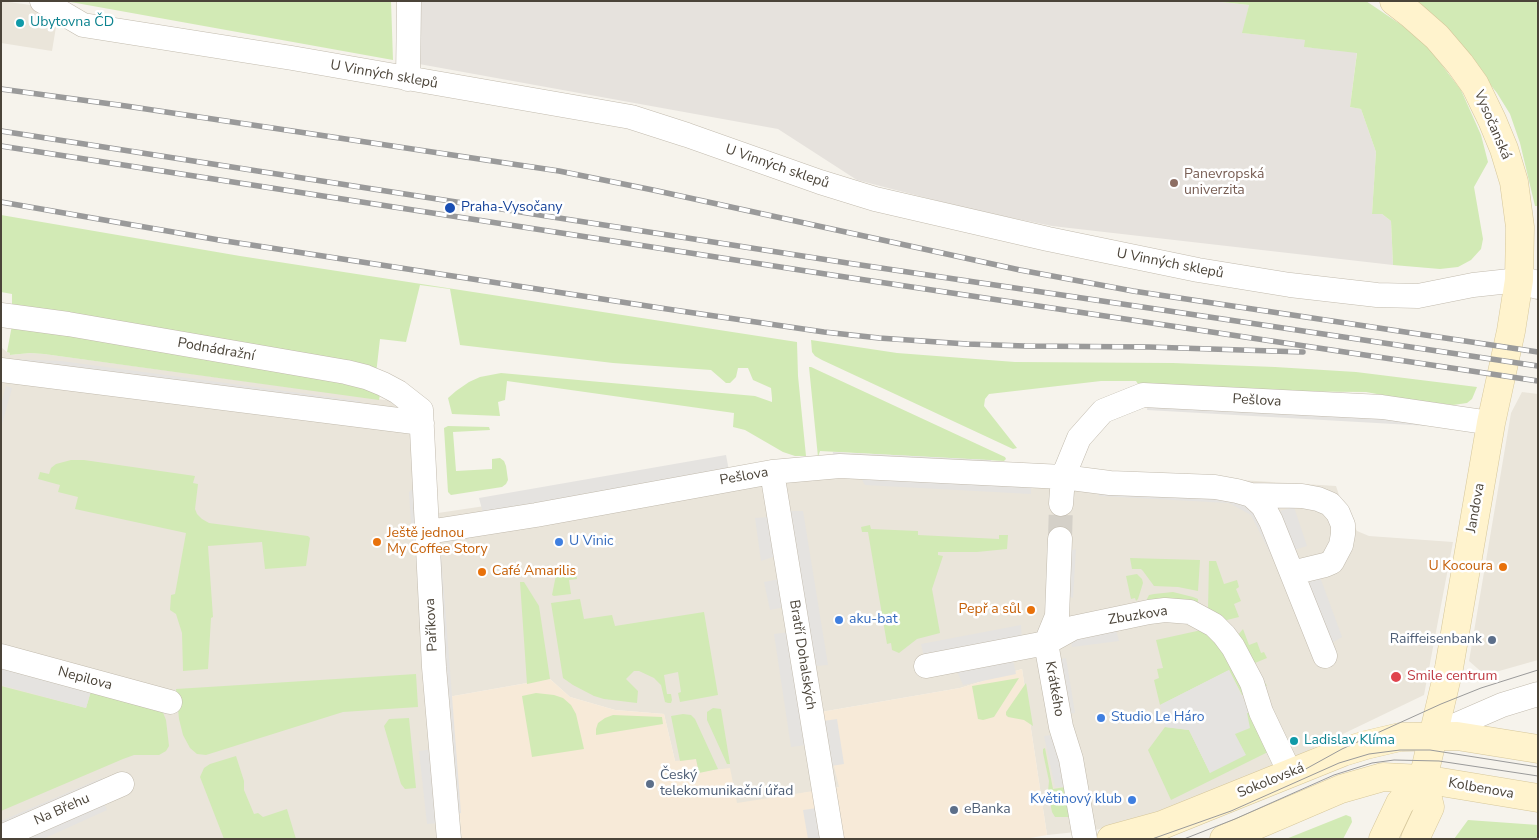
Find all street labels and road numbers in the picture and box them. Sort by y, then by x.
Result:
street label: U Vinných sklepů [329,57,439,93]
street label: Vysočanská [1470,88,1514,162]
street label: U Vinných sklepů [723,141,831,193]
street label: U Vinných sklepů [1115,245,1225,283]
street label: Podnádražní [176,335,256,365]
street label: Pešlova [1232,391,1282,411]
street label: Pešlova [718,464,770,490]
street label: Jandova [1463,482,1489,534]
street label: Paříkova [422,598,442,652]
street label: Bratří Dohalských [785,599,819,711]
street label: Zbuzkova [1107,603,1169,629]
street label: Krátkého [1041,660,1067,718]
street label: Nepilova [56,664,114,694]
street label: Sokolovská [1235,760,1307,802]
street label: Kolbenova [1447,775,1515,803]
street label: Na Břehu [32,790,92,830]

